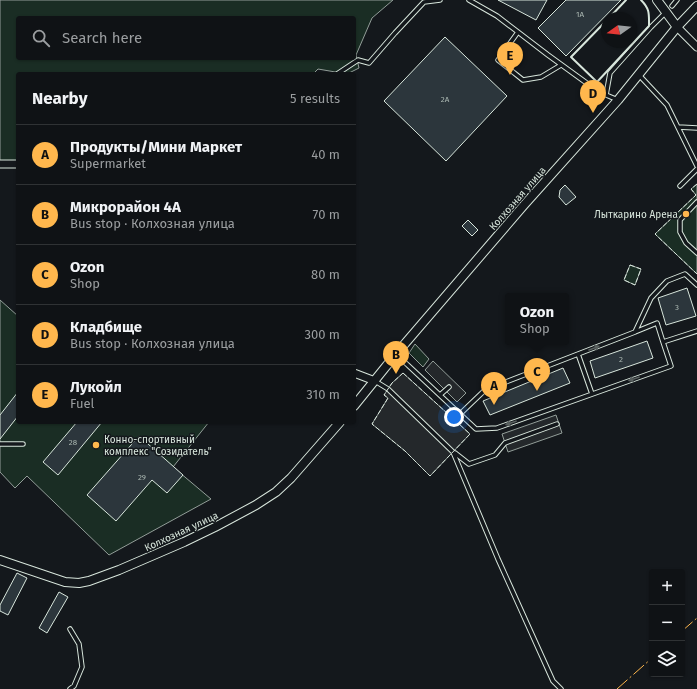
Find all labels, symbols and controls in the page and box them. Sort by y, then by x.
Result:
house number: 1А [576,10,584,19]
north arrow [601,12,637,48]
search box [16,16,356,60]
icon: search [30,27,52,49]
text: Search here [62,29,142,47]
pin: E [497,42,523,75]
pin: D [580,80,606,113]
text: Nearby [32,88,87,109]
text: 5 results [290,91,340,106]
house number: 2А [441,95,450,104]
text: Продукты/Мини Маркет [70,138,242,156]
text: A [41,147,49,162]
text: 40 m [311,147,340,162]
text: Supermarket [70,156,146,171]
street label: Колхозная улица [487,165,549,233]
text: Микрорайон 4А [70,198,181,216]
text: B [41,207,49,222]
text: 70 m [313,207,340,222]
place label: Лыткарино Арена [594,209,678,221]
marker: Лыткарино Арена [681,209,691,219]
text: Bus stop · Колхозная улица [70,216,235,231]
text: Ozon [70,258,104,276]
text: C [41,267,49,282]
text: 80 m [311,267,340,282]
text: Shop [70,276,100,291]
popup [505,293,569,345]
text: Ozon [520,303,554,321]
house number: 3 [675,303,679,312]
text: Кладбище [70,318,142,336]
text: Shop [520,321,550,336]
text: D [41,327,49,342]
text: 300 m [304,327,340,342]
text: Bus stop · Колхозная улица [70,336,235,351]
pin: B [383,341,409,374]
one-way arrow [588,345,599,351]
house number: 2 [619,355,623,364]
pin: C [524,358,550,391]
pin: A [481,372,507,405]
one-way arrow [627,377,639,383]
text: Лукойл [70,378,122,396]
text: E [42,387,48,402]
text: 310 m [306,387,340,402]
text: Fuel [70,396,94,411]
your location [444,407,464,427]
one-way arrow [505,420,517,426]
place label: Конно-спортивный комплекс "Созидатель" [104,434,212,458]
house number: 28 [69,438,78,447]
marker: Конно-спортивный комплекс "Созидатель" [91,440,101,450]
house number: 29 [138,473,146,482]
street label: Колхозная улица [143,510,220,554]
map controls [649,569,685,677]
button: + [649,569,685,605]
button: − [649,605,685,641]
button: layers [649,641,685,677]

